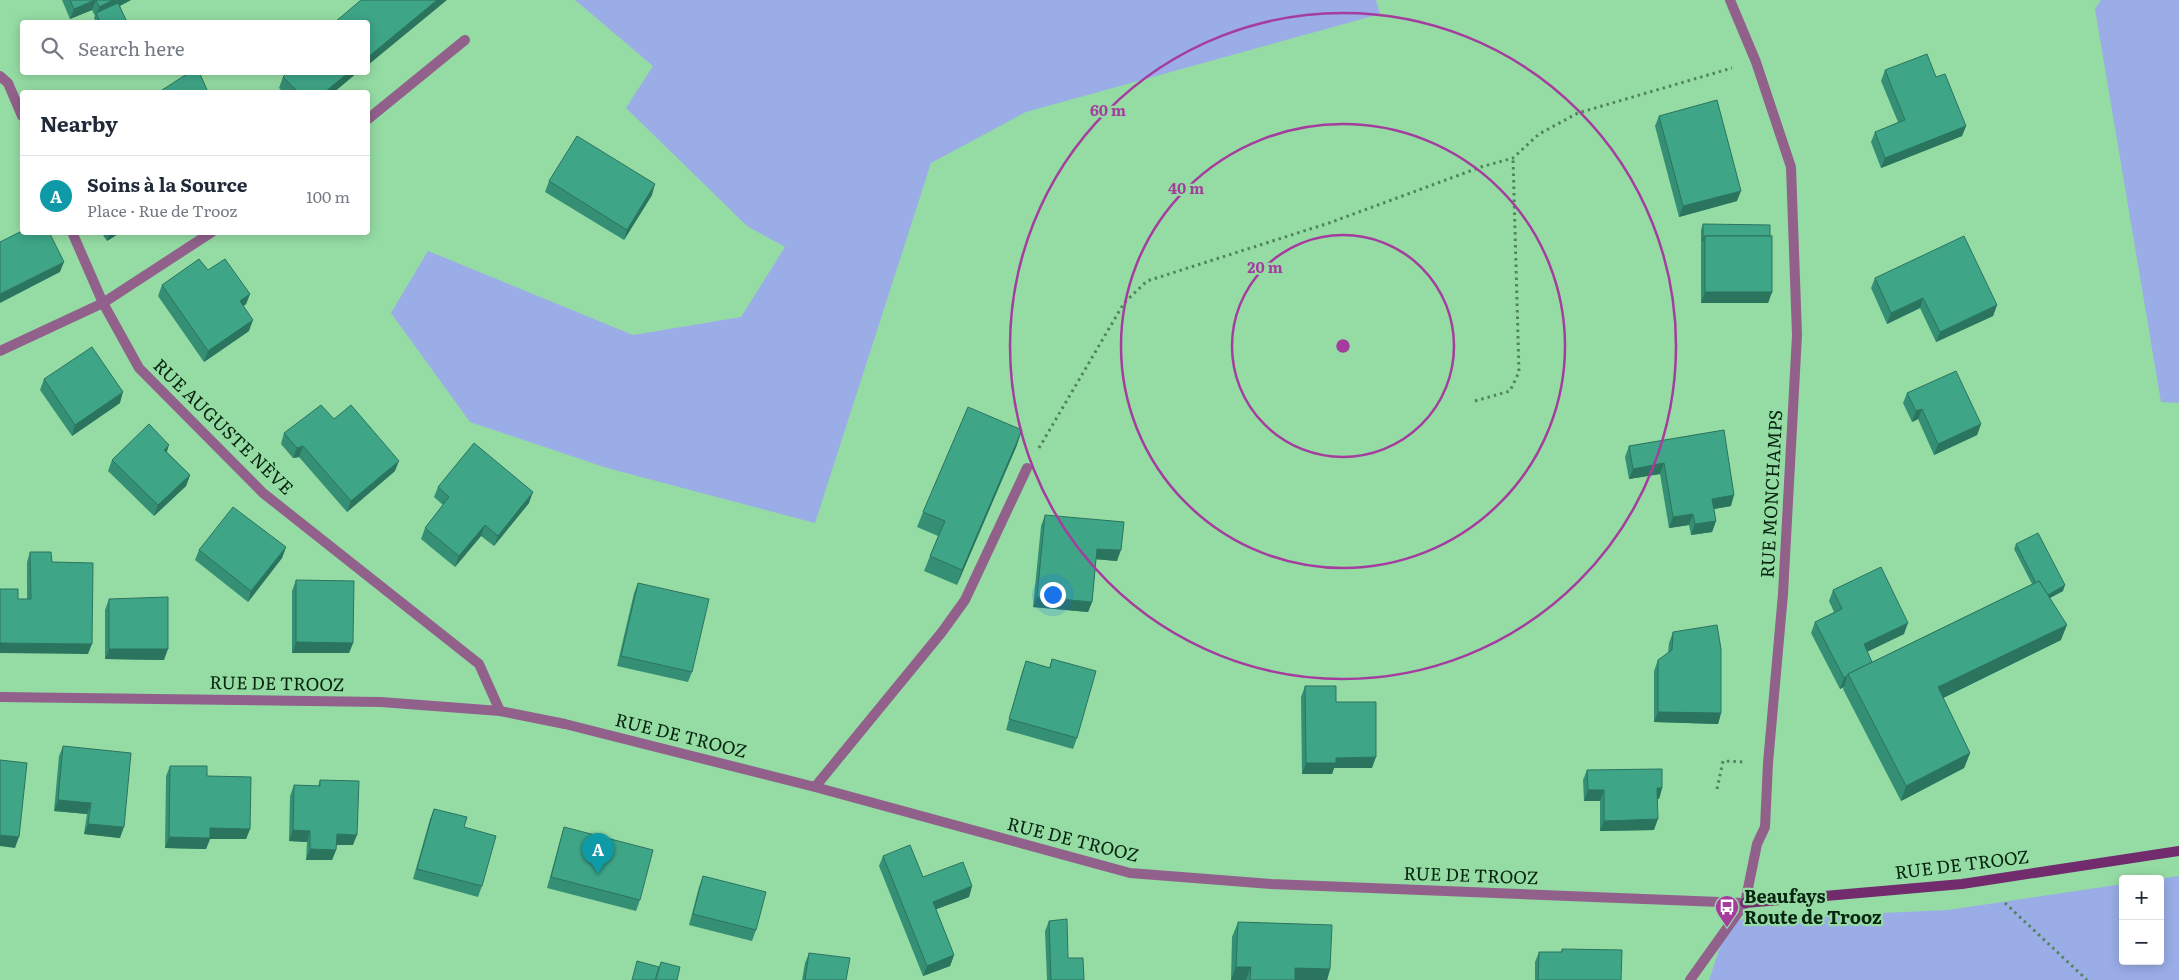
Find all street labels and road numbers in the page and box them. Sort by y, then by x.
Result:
street label: RUE AUGUSTE NÈVE [148,352,300,500]
street label: RUE MONCHAMPS [1753,409,1788,579]
street label: RUE DE TROOZ [209,668,345,697]
street label: RUE DE TROOZ [613,705,750,764]
street label: RUE DE TROOZ [1005,809,1142,868]
street label: RUE DE TROOZ [1893,842,2030,885]
street label: RUE DE TROOZ [1403,859,1539,890]

